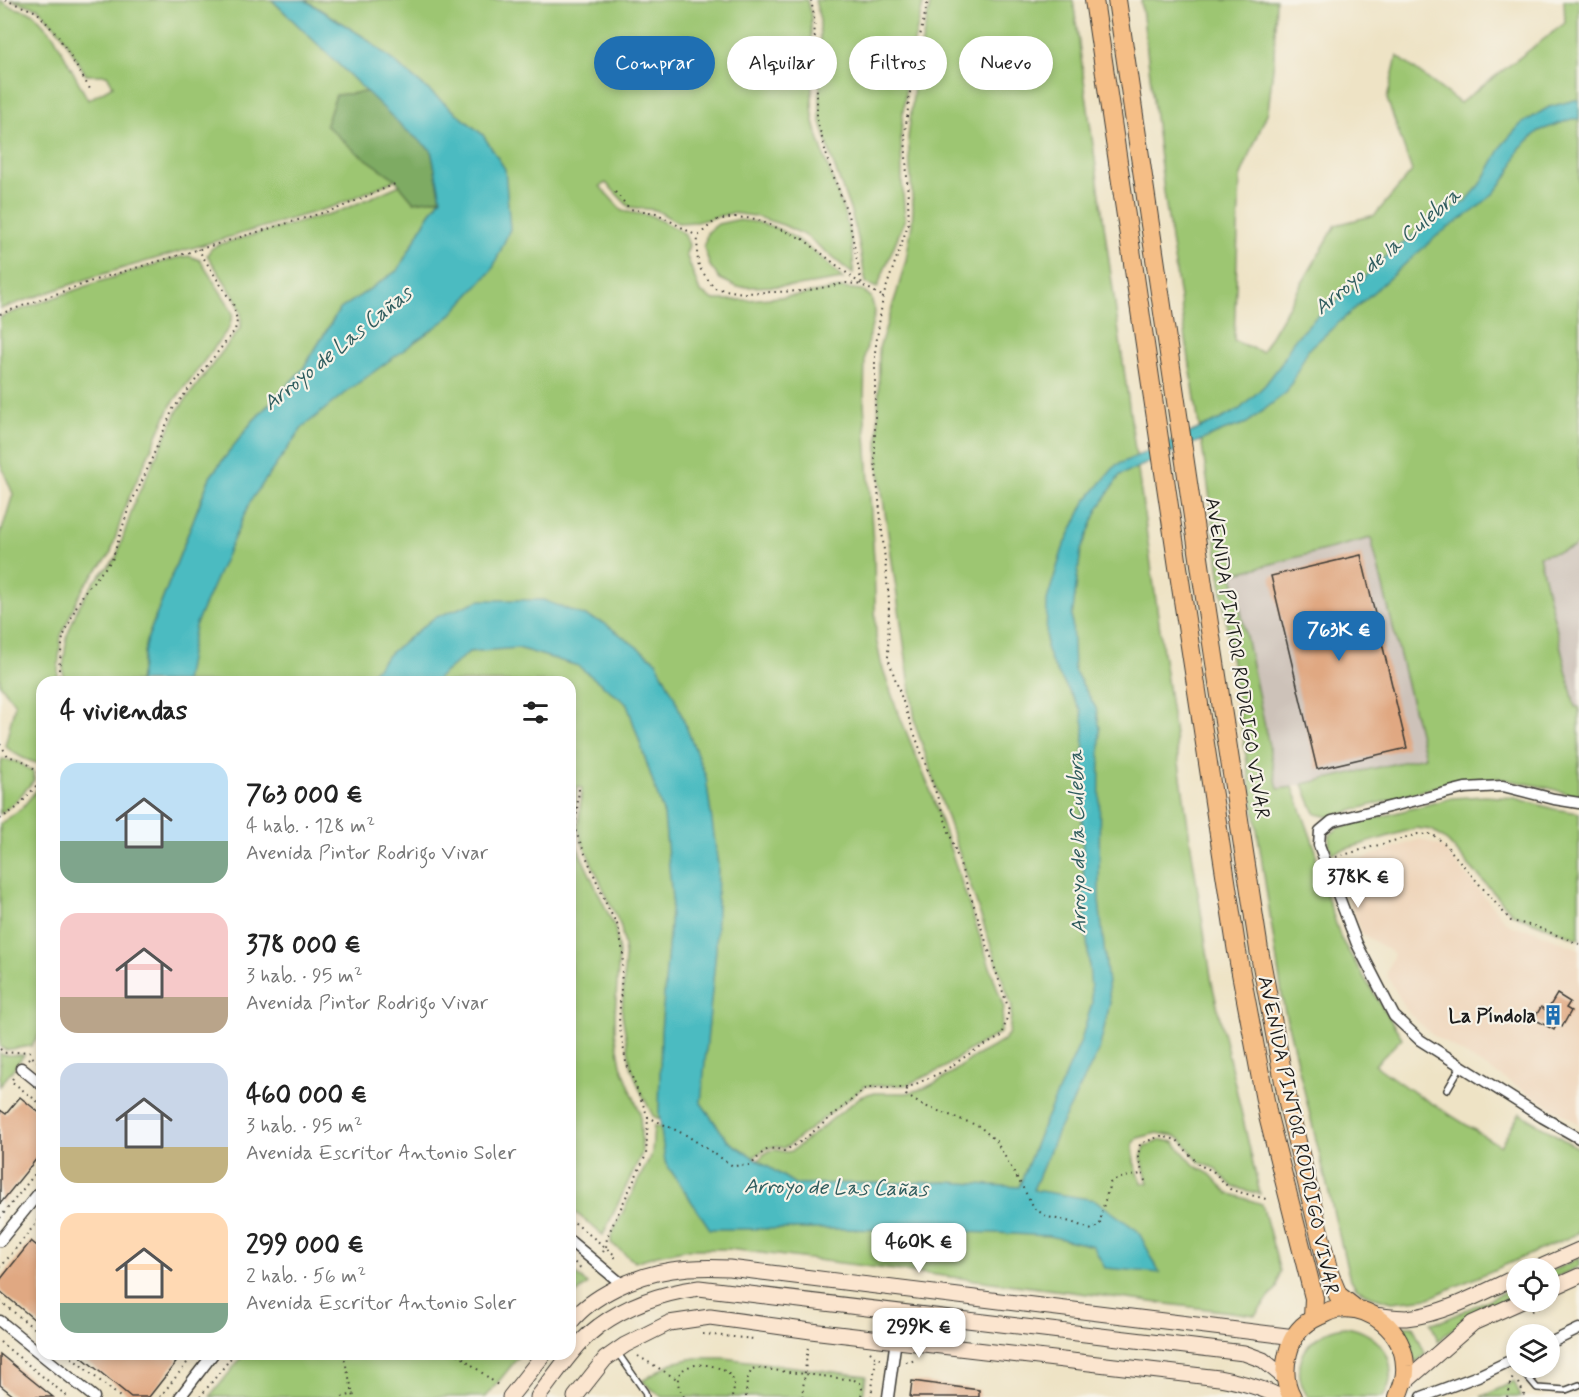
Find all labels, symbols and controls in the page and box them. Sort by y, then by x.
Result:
chip: Comprar [594,36,715,90]
chip: Alquilar [727,36,837,90]
chip: Filtros [849,36,947,90]
chip: Nuevo [959,36,1053,90]
water label: Arroyo de la Culebra [1308,181,1468,322]
water label: Arroyo de Las Cañas [257,279,419,418]
street label: AVENIDA PINTOR RODRIGO VIVAR [1198,496,1275,821]
pin: 763K € [1290,611,1388,662]
text: 763K € [1307,617,1371,644]
text: 4 viviendas [60,695,187,729]
icon: filters [519,696,552,729]
water label: Arroyo de la Culebra [1062,748,1094,934]
text: 763 000 € [246,779,363,813]
icon: home [108,787,180,859]
text: 4 hab. · 128 m² [246,813,375,840]
text: Avenida Pintor Rodrigo Vivar [246,840,488,867]
pin: 378K € [1309,858,1407,909]
text: 378K € [1327,864,1389,891]
text: 378 000 € [246,929,361,963]
icon: home [108,937,180,1009]
text: 3 hab. · 95 m² [246,963,363,990]
street label: AVENIDA PINTOR RODRIGO VIVAR [1251,974,1345,1297]
text: Avenida Pintor Rodrigo Vivar [246,990,488,1017]
place label: La Píndola [1449,1003,1536,1030]
building icon: La Píndola [1541,1003,1565,1027]
text: 460 000 € [246,1079,367,1113]
icon: home [108,1087,180,1159]
text: 3 hab. · 95 m² [246,1113,363,1140]
text: Avenida Escritor Antonio Soler [246,1140,516,1167]
water label: Arroyo de Las Cañas [744,1172,930,1204]
pin: 460K € [870,1223,968,1274]
text: 299 000 € [246,1229,364,1263]
text: 460K € [885,1229,953,1256]
icon: home [108,1237,180,1309]
map controls [1506,1258,1560,1378]
button: locate [1506,1258,1560,1312]
text: 2 hab. · 56 m² [246,1263,366,1290]
text: Avenida Escritor Antonio Soler [246,1290,516,1317]
pin: 299K € [870,1308,968,1359]
text: 299K € [887,1314,951,1341]
button: layers [1506,1324,1560,1378]

